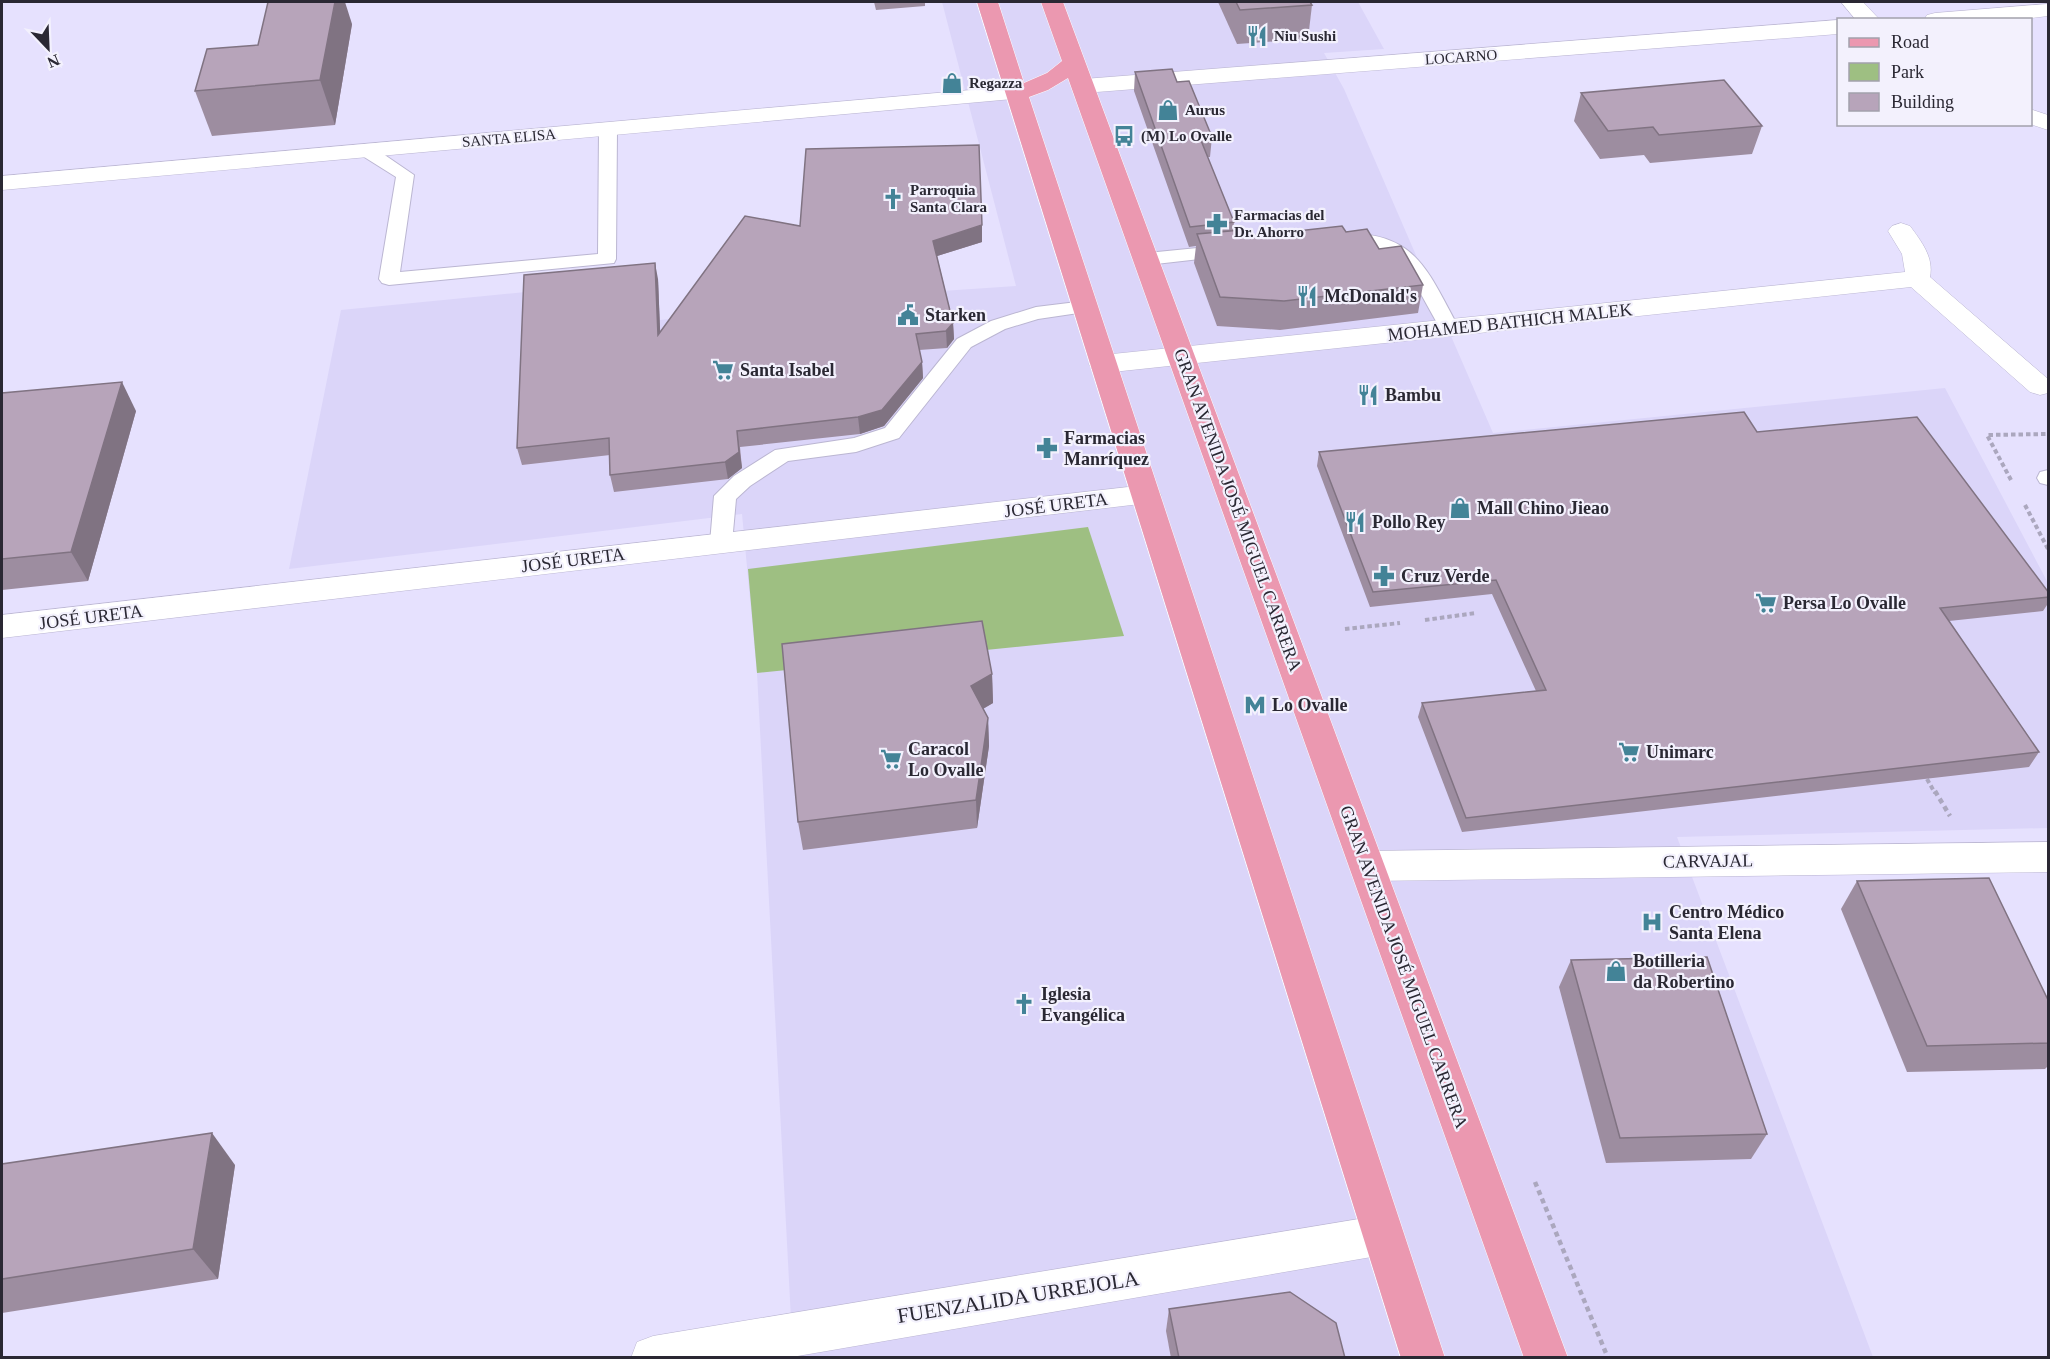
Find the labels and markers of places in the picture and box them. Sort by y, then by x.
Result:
restaurant icon: Niu Sushi [1245,24,1269,48]
place label: Niu Sushi [1274,28,1336,44]
shop icon: Regazza [940,71,964,95]
place label: Regazza [969,75,1023,91]
shop icon: Aurus [1156,98,1180,122]
place label: Aurus [1185,102,1225,118]
bus stop icon: (M) Lo Ovalle [1112,124,1136,148]
place label: (M) Lo Ovalle [1141,128,1232,145]
place label: Parroquia Santa Clara [910,182,988,215]
church icon: Parroquia Santa Clara [881,187,905,211]
place label: Farmacias del Dr. Ahorro [1234,207,1324,240]
pharmacy icon: Farmacias del Dr. Ahorro [1205,212,1229,236]
restaurant icon: McDonald's [1295,284,1319,308]
place label: McDonald's [1324,286,1417,306]
public building icon: Starken [896,303,920,327]
place label: Starken [925,305,986,325]
supermarket icon: Santa Isabel [711,358,735,382]
place label: Santa Isabel [740,360,835,380]
restaurant icon: Bambu [1356,383,1380,407]
place label: Bambu [1385,385,1441,405]
place label: Farmacias Manríquez [1064,428,1149,469]
pharmacy icon: Farmacias Manríquez [1035,436,1059,460]
shop icon: Mall Chino Jieao [1448,496,1472,520]
place label: Mall Chino Jieao [1477,498,1609,518]
restaurant icon: Pollo Rey [1343,510,1367,534]
place label: Pollo Rey [1372,512,1446,532]
pharmacy icon: Cruz Verde [1372,564,1396,588]
place label: Cruz Verde [1401,566,1490,586]
supermarket icon: Persa Lo Ovalle [1754,591,1778,615]
place label: Persa Lo Ovalle [1783,593,1906,613]
metro station icon: Lo Ovalle [1243,693,1267,717]
place label: Lo Ovalle [1272,695,1348,715]
place label: Caracol Lo Ovalle [908,739,984,780]
supermarket icon: Unimarc [1617,740,1641,764]
place label: Unimarc [1646,742,1714,762]
supermarket icon: Caracol Lo Ovalle [879,747,903,771]
place label: Centro Médico Santa Elena [1669,902,1784,943]
hospital icon: Centro Médico Santa Elena [1640,910,1664,934]
place label: Botilleria da Robertino [1633,951,1735,992]
shop icon: Botilleria da Robertino [1604,959,1628,983]
place label: Iglesia Evangélica [1041,984,1125,1025]
church icon: Iglesia Evangélica [1012,992,1036,1016]

